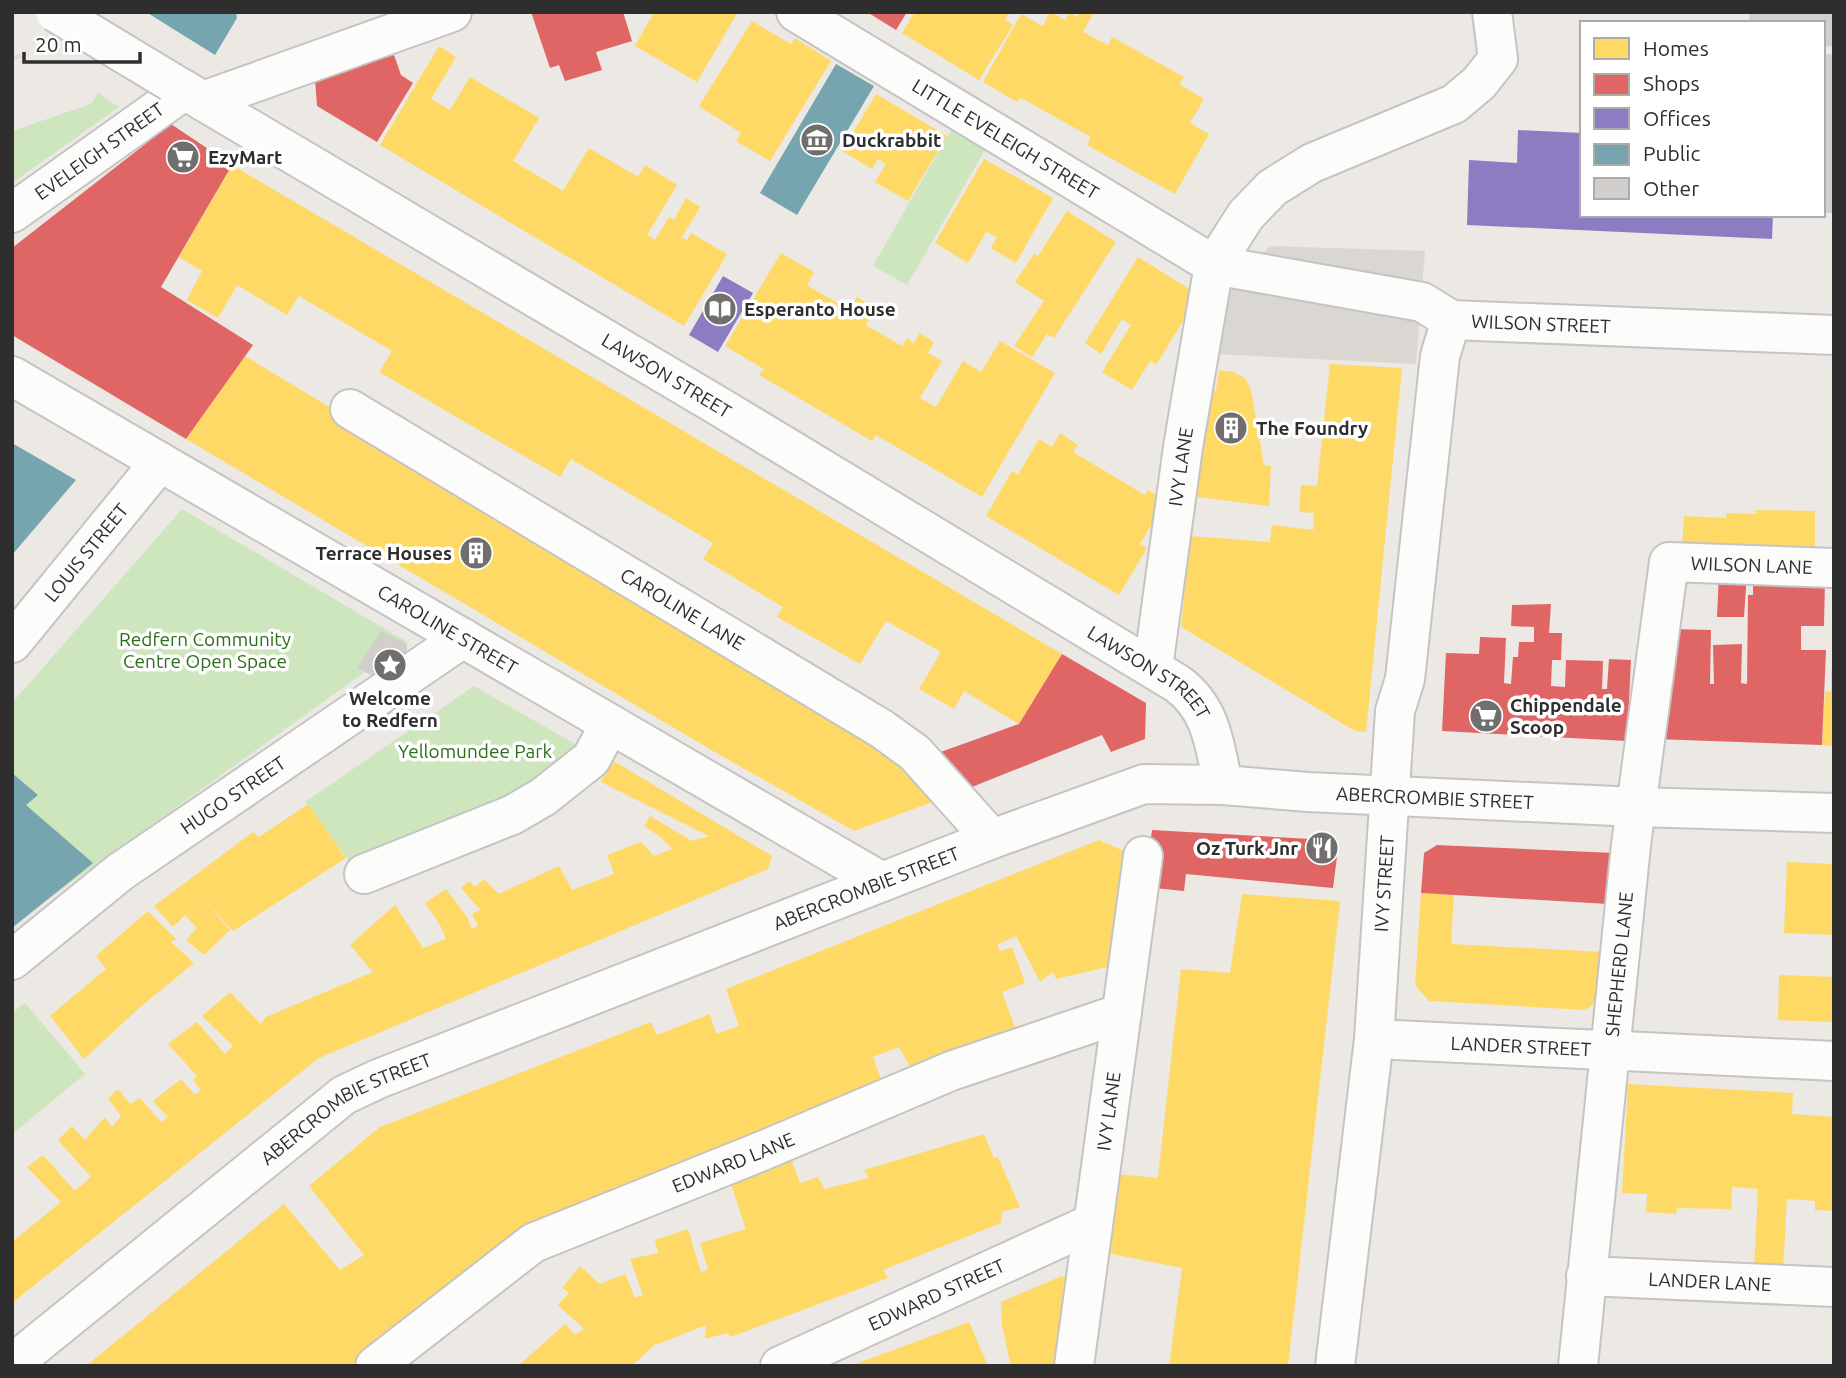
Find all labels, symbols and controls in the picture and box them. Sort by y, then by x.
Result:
scale bar [24,21,140,65]
legend [1580,21,1825,217]
text: 20 m [35,32,82,56]
text: Homes [1643,36,1709,60]
text: Shops [1643,71,1700,95]
street label: LITTLE EVELEIGH STREET [908,74,1103,204]
street label: EVELEIGH STREET [30,97,168,204]
text: Offices [1643,106,1711,130]
museum icon: Duckrabbit [798,121,836,159]
place label: Duckrabbit [842,129,941,151]
supermarket icon: EzyMart [164,138,202,176]
text: Public [1643,141,1700,165]
place label: EzyMart [208,146,282,168]
text: Other [1643,176,1699,200]
library icon: Esperanto House [701,290,739,328]
place label: Esperanto House [744,298,896,320]
street label: WILSON STREET [1471,310,1611,337]
street label: LAWSON STREET [598,329,736,423]
building icon: The Foundry [1212,409,1250,447]
place label: The Foundry [1256,417,1368,439]
street label: IVY LANE [1164,426,1197,508]
street label: LOUIS STREET [39,499,133,606]
building icon: Terrace Houses [457,534,495,572]
place label: Terrace Houses [316,542,452,564]
street label: WILSON LANE [1690,552,1813,578]
street label: CAROLINE LANE [616,563,749,655]
street label: CAROLINE STREET [374,580,522,679]
street label: LAWSON STREET [1084,621,1215,723]
park label: Redfern Community Centre Open Space [119,628,291,672]
place icon: Welcome to Redfern [371,646,409,684]
place label: Welcome to Redfern [342,687,438,731]
place label: Chippendale Scoop [1510,694,1622,738]
supermarket icon: Chippendale Scoop [1467,697,1505,735]
park label: Yellomundee Park [398,740,552,762]
street label: HUGO STREET [176,751,290,838]
street label: ABERCROMBIE STREET [1335,782,1535,813]
restaurant icon: Oz Turk Jnr [1303,829,1341,867]
street label: IVY STREET [1370,834,1398,933]
place label: Oz Turk Jnr [1196,837,1298,859]
street label: ABERCROMBIE STREET [770,842,963,934]
street label: SHEPHERD LANE [1601,891,1637,1038]
street label: LANDER STREET [1450,1032,1592,1060]
street label: ABERCROMBIE STREET [256,1048,435,1169]
street label: IVY LANE [1092,1070,1125,1152]
street label: EDWARD LANE [669,1128,798,1197]
street label: EDWARD STREET [865,1254,1009,1335]
street label: LANDER LANE [1648,1268,1772,1295]

